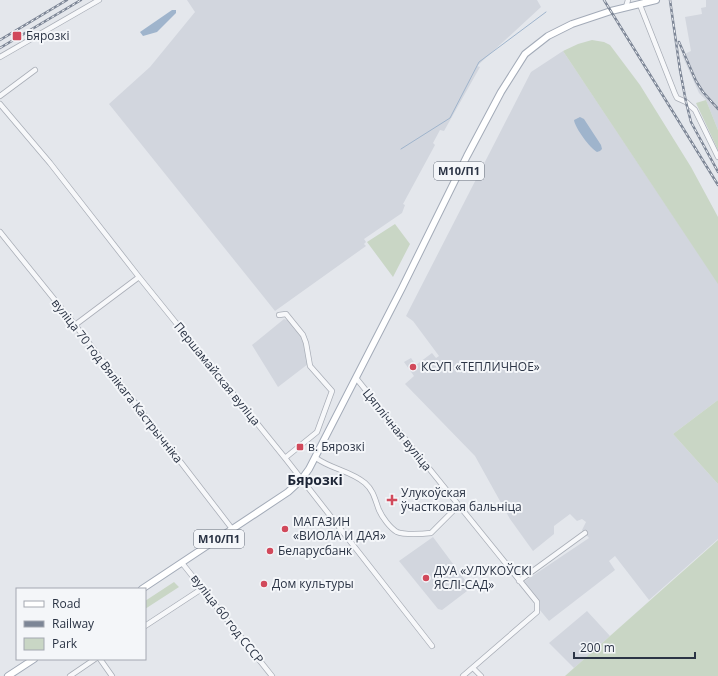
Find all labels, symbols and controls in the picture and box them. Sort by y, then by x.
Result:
place label: Бярозкі [26,27,70,44]
marker: Бярозкі [11,30,23,42]
road number: М10/П1 [434,162,484,180]
street label: вуліца 70 год Вялікага Кастрычніка [48,295,187,466]
street label: Першамайская вуліца [170,318,264,429]
place label: КСУП «ТЕПЛИЧНОЕ» [421,358,540,375]
marker: КСУП «ТЕПЛИЧНОЕ» [408,362,418,372]
street label: Цяплічная вуліца [359,385,436,474]
place label: в. Бярозкі [308,438,365,455]
marker: в. Бярозкі [295,442,305,452]
district label: Бярозкі [287,470,343,489]
place label: Улукоўская ўчастковая бальніца [401,484,522,515]
marker: Улукоўская ўчастковая бальніца [386,494,398,506]
place label: МАГАЗИН «ВИОЛА И ДАЯ» [293,513,386,544]
marker: МАГАЗИН «ВИОЛА И ДАЯ» [280,524,290,534]
road number: М10/П1 [194,530,244,548]
place label: Беларусбанк [278,542,353,559]
marker: Беларусбанк [265,546,275,556]
place label: ДУА «УЛУКОЎСКІ ЯСЛІ-САД» [434,562,532,593]
street label: вуліца 60 год СССР [187,570,268,667]
marker: ДУА «УЛУКОЎСКІ ЯСЛІ-САД» [421,573,431,583]
place label: Дом культуры [272,575,354,592]
marker: Дом культуры [259,579,269,589]
legend [16,588,146,660]
text: Road [52,595,81,612]
text: Railway [52,615,95,632]
scale bar [574,634,695,660]
text: Park [52,635,78,652]
text: 200 m [580,639,615,656]

